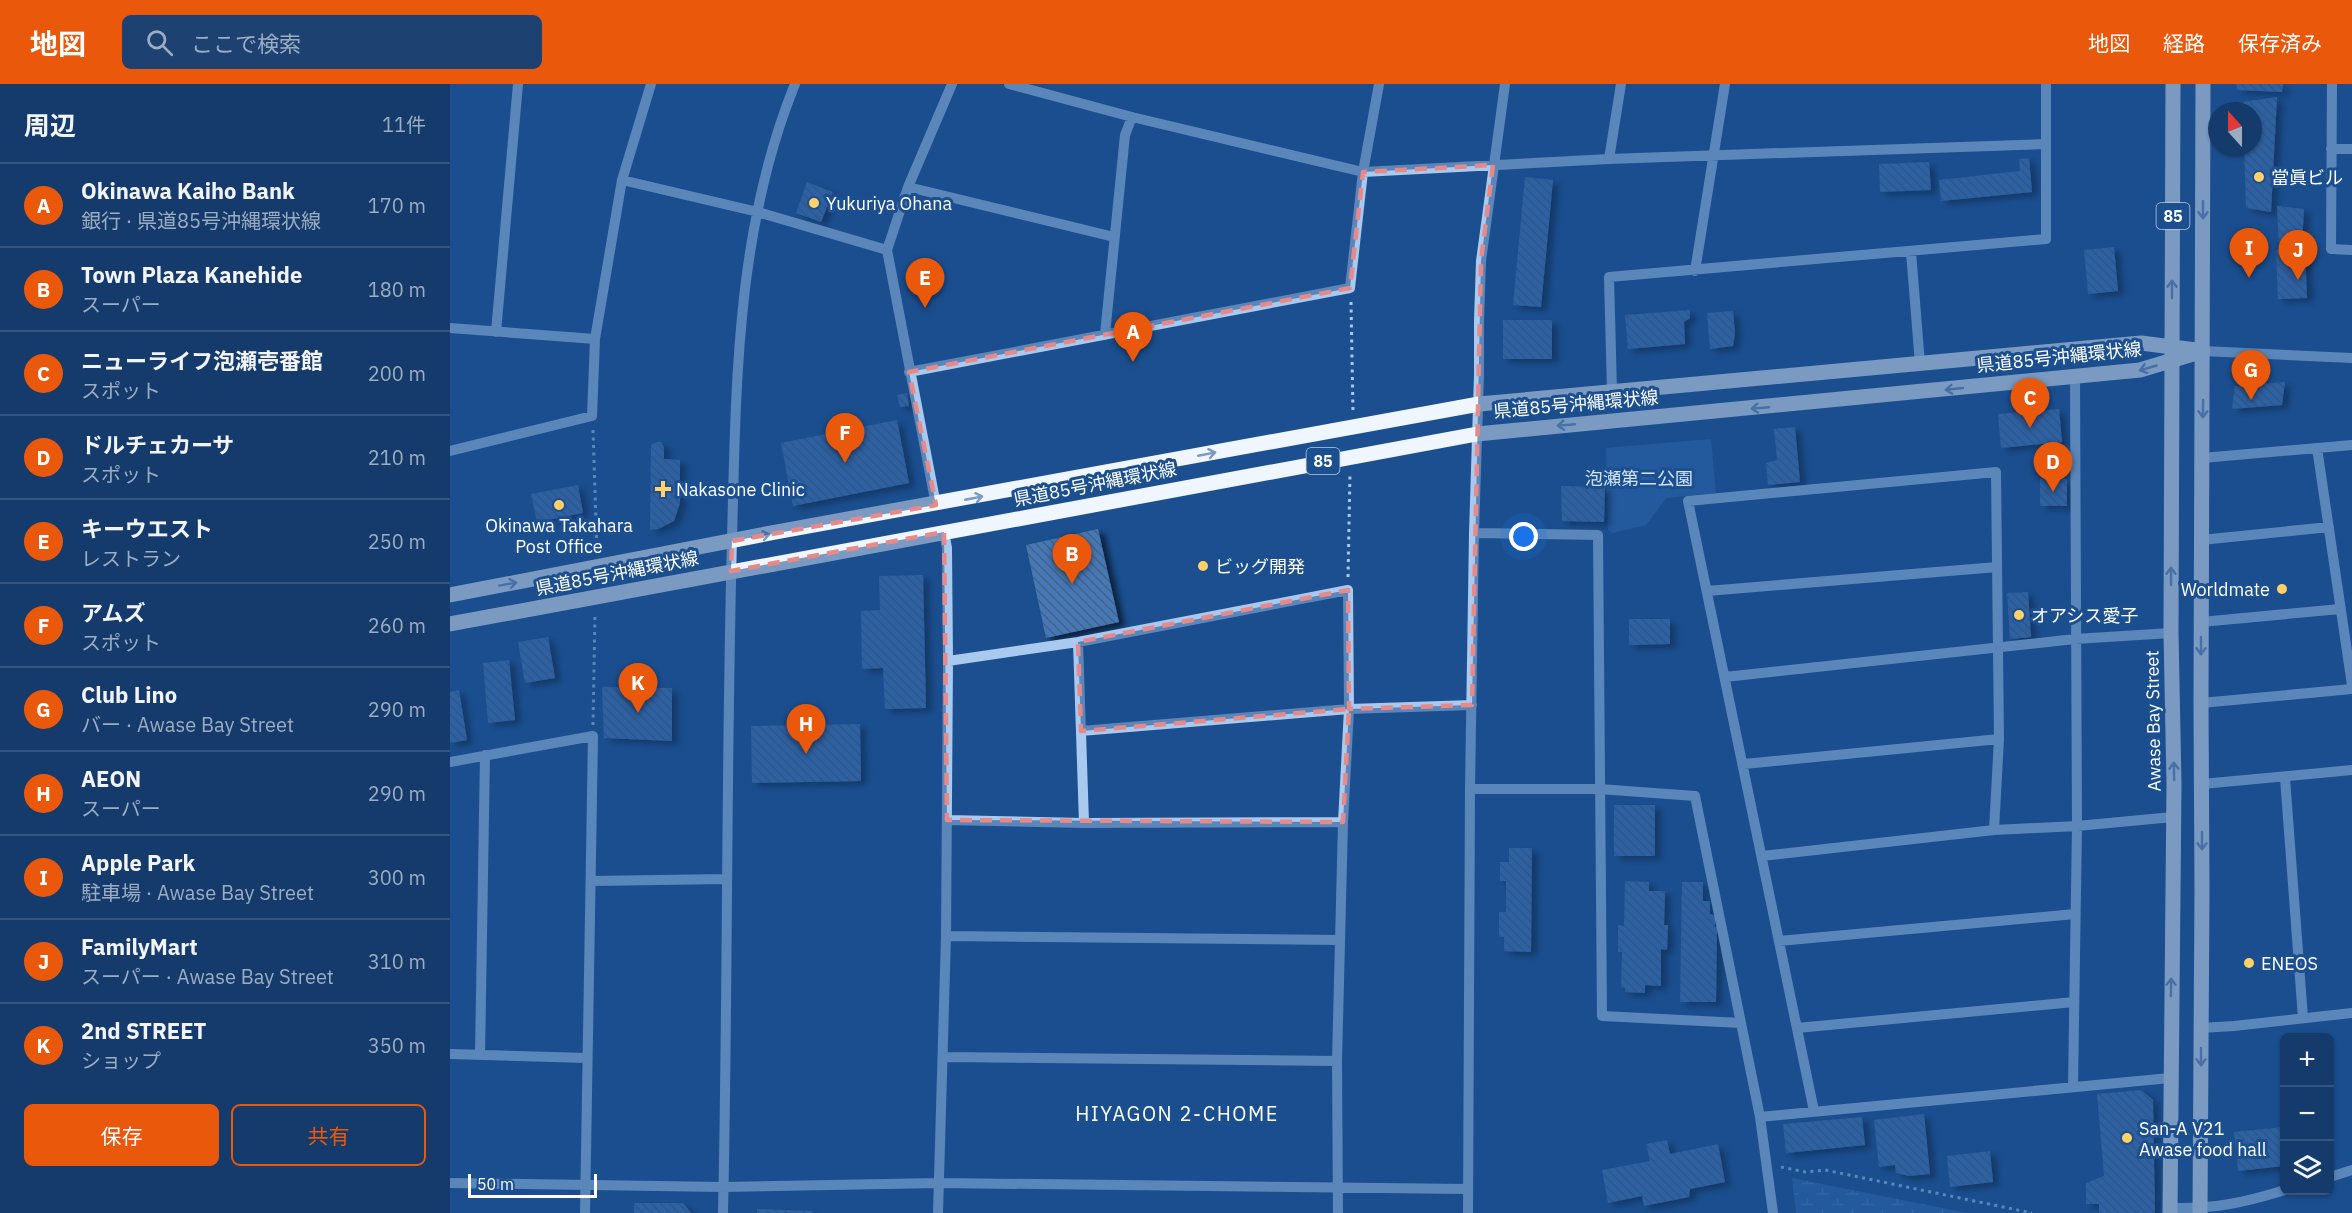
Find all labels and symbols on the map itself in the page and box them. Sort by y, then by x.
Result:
north arrow [2208,102,2262,156]
place label: 當眞ビル [2271,166,2343,189]
marker: 當眞ビル [2252,170,2266,184]
place label: Yukuriya Ohana [826,192,952,215]
marker: Yukuriya Ohana [807,196,821,210]
one-way arrow [2197,199,2209,219]
road number: 85 [2156,203,2190,229]
pin: I [2230,228,2268,278]
pin: J [2278,230,2318,280]
pin: E [906,258,944,308]
one-way arrow [2166,279,2178,299]
pin: A [1114,312,1152,362]
street label: 県道85号沖縄環状線 [1975,337,2143,377]
pin: G [2232,350,2270,400]
one-way arrow [2138,363,2157,374]
pin: C [2010,378,2050,428]
one-way arrow [1944,384,1964,395]
street label: 県道85号沖縄環状線 [1493,385,1659,423]
one-way arrow [2197,399,2208,419]
one-way arrow [1750,402,1770,413]
pin: F [826,414,864,463]
one-way arrow [1556,419,1576,430]
pin: D [2034,442,2072,492]
one-way arrow [1196,448,1216,459]
road number: 85 [1306,448,1340,474]
street label: 県道85号沖縄環状線 [1012,457,1178,511]
park label: 泡瀬第二公園 [1585,467,1693,490]
place label: Nakasone Clinic [676,478,805,501]
marker: Nakasone Clinic [654,480,672,498]
one-way arrow [963,492,983,503]
marker: Okinawa Takahara Post Office [552,498,566,512]
place label: Okinawa Takahara Post Office [485,514,633,558]
your location [1509,522,1538,551]
one-way arrow [751,529,770,541]
pin: B [1052,534,1092,584]
street label: 県道85号沖縄環状線 [534,546,700,600]
place label: ビッグ開発 [1215,555,1305,578]
marker: ビッグ開発 [1196,559,1210,573]
one-way arrow [2165,566,2177,586]
one-way arrow [497,578,517,589]
place label: Worldmate [2181,578,2270,601]
marker: Worldmate [2275,582,2289,596]
place label: オアシス愛子 [2031,604,2138,627]
marker: オアシス愛子 [2012,608,2026,622]
one-way arrow [2195,636,2207,656]
street label: Awase Bay Street [2140,650,2166,792]
pin: K [618,664,657,713]
pin: H [786,704,826,754]
one-way arrow [2168,761,2180,781]
one-way arrow [2196,831,2208,851]
place label: ENEOS [2261,952,2318,975]
marker: ENEOS [2242,956,2256,970]
one-way arrow [2165,977,2177,997]
one-way arrow [2195,1047,2207,1067]
district label: HIYAGON 2-CHOME [1075,1100,1279,1127]
place label: San-A V21 Awase food hall [2139,1117,2267,1161]
marker: San-A V21 Awase food hall [2120,1131,2134,1145]
scale bar [468,1171,597,1198]

